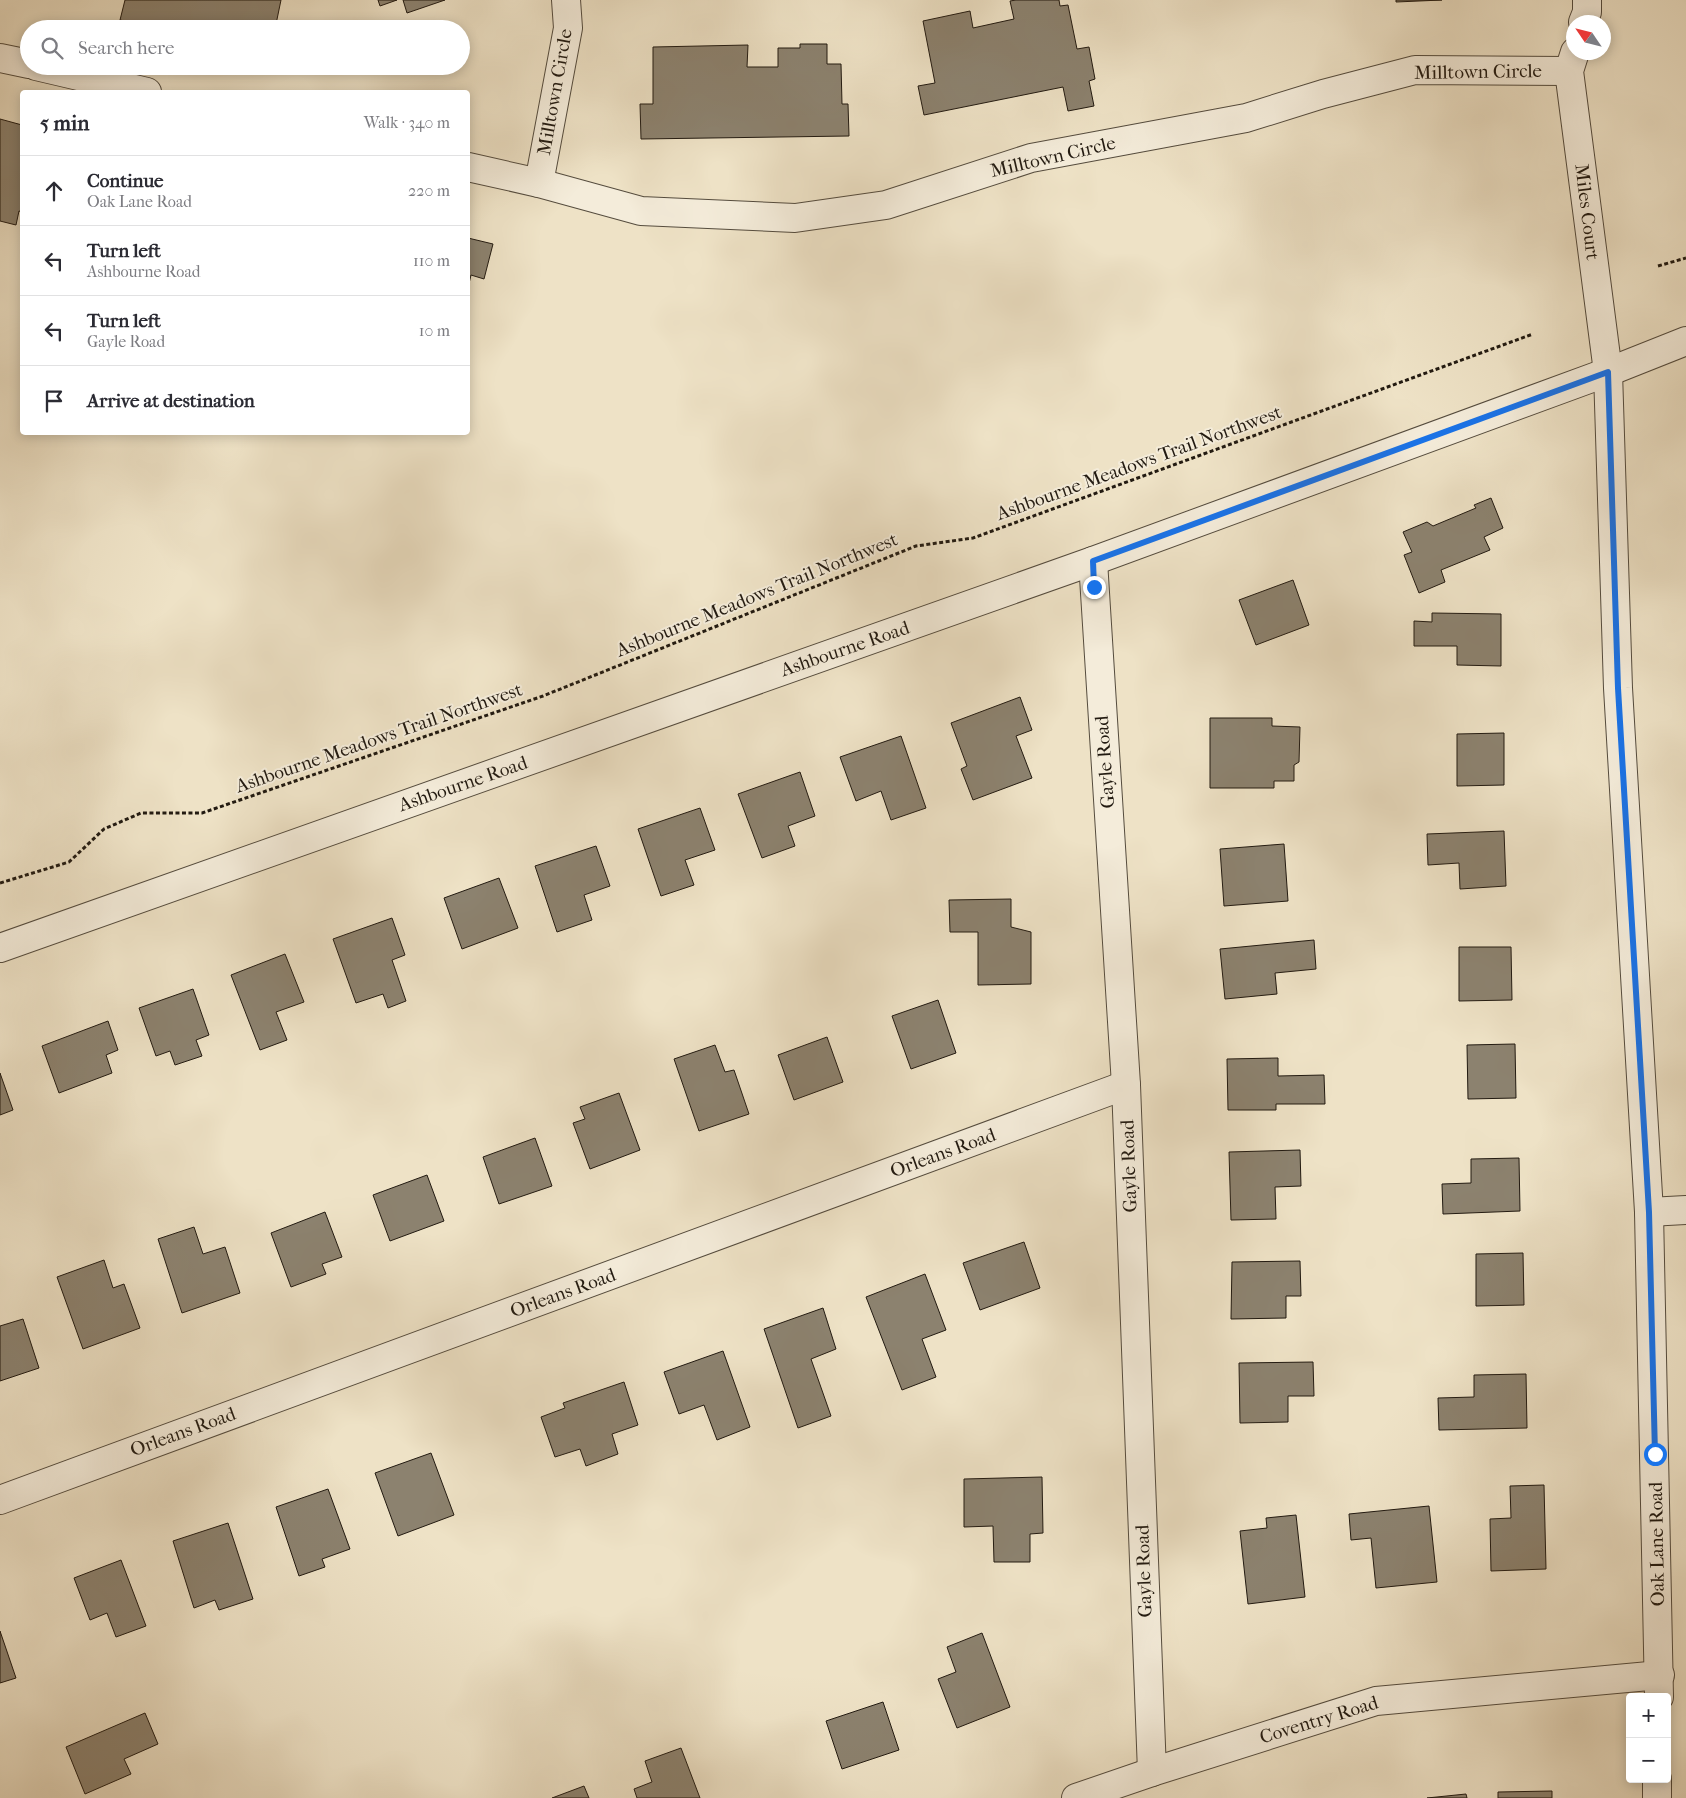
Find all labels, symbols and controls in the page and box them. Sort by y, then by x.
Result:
north arrow [1566,15,1611,60]
search box [20,20,470,75]
street label: Milltown Circle [533,27,577,157]
icon: search [38,34,66,62]
text: Search here [78,37,174,59]
street label: Milltown Circle [1414,60,1542,84]
text: 5 min [40,111,89,135]
text: Walk · 340 m [364,113,450,132]
street label: Milltown Circle [988,132,1118,182]
street label: Miles Court [1570,163,1604,261]
text: Continue [87,170,163,192]
icon: ahead [40,177,68,205]
text: 220 m [408,181,450,200]
text: Oak Lane Road [87,192,192,211]
text: Turn left [87,240,161,262]
icon: left [40,247,68,275]
text: 110 m [413,251,450,270]
text: Ashbourne Road [87,262,201,281]
text: Turn left [87,310,161,332]
icon: left [40,317,68,345]
text: 10 m [419,321,450,340]
text: Gayle Road [87,332,165,351]
icon: arrive [40,387,68,415]
text: Arrive at destination [87,390,255,412]
street label: Ashbourne Meadows Trail Northwest [993,401,1285,525]
street label: Ashbourne Meadows Trail Northwest [612,528,901,662]
route end [1083,576,1106,599]
street label: Ashbourne Road [777,616,913,682]
street label: Ashbourne Meadows Trail Northwest [232,678,525,798]
street label: Gayle Road [1091,714,1119,809]
street label: Ashbourne Road [395,751,531,817]
street label: Gayle Road [1116,1119,1142,1213]
street label: Orleans Road [887,1124,999,1182]
street label: Orleans Road [507,1264,619,1322]
street label: Orleans Road [127,1403,239,1461]
route start [1644,1443,1667,1466]
street label: Oak Lane Road [1645,1481,1669,1607]
street label: Gayle Road [1131,1524,1157,1618]
street label: Coventry Road [1257,1691,1382,1748]
map controls [1626,1693,1671,1783]
button: + [1626,1693,1671,1738]
button: − [1626,1738,1671,1783]

